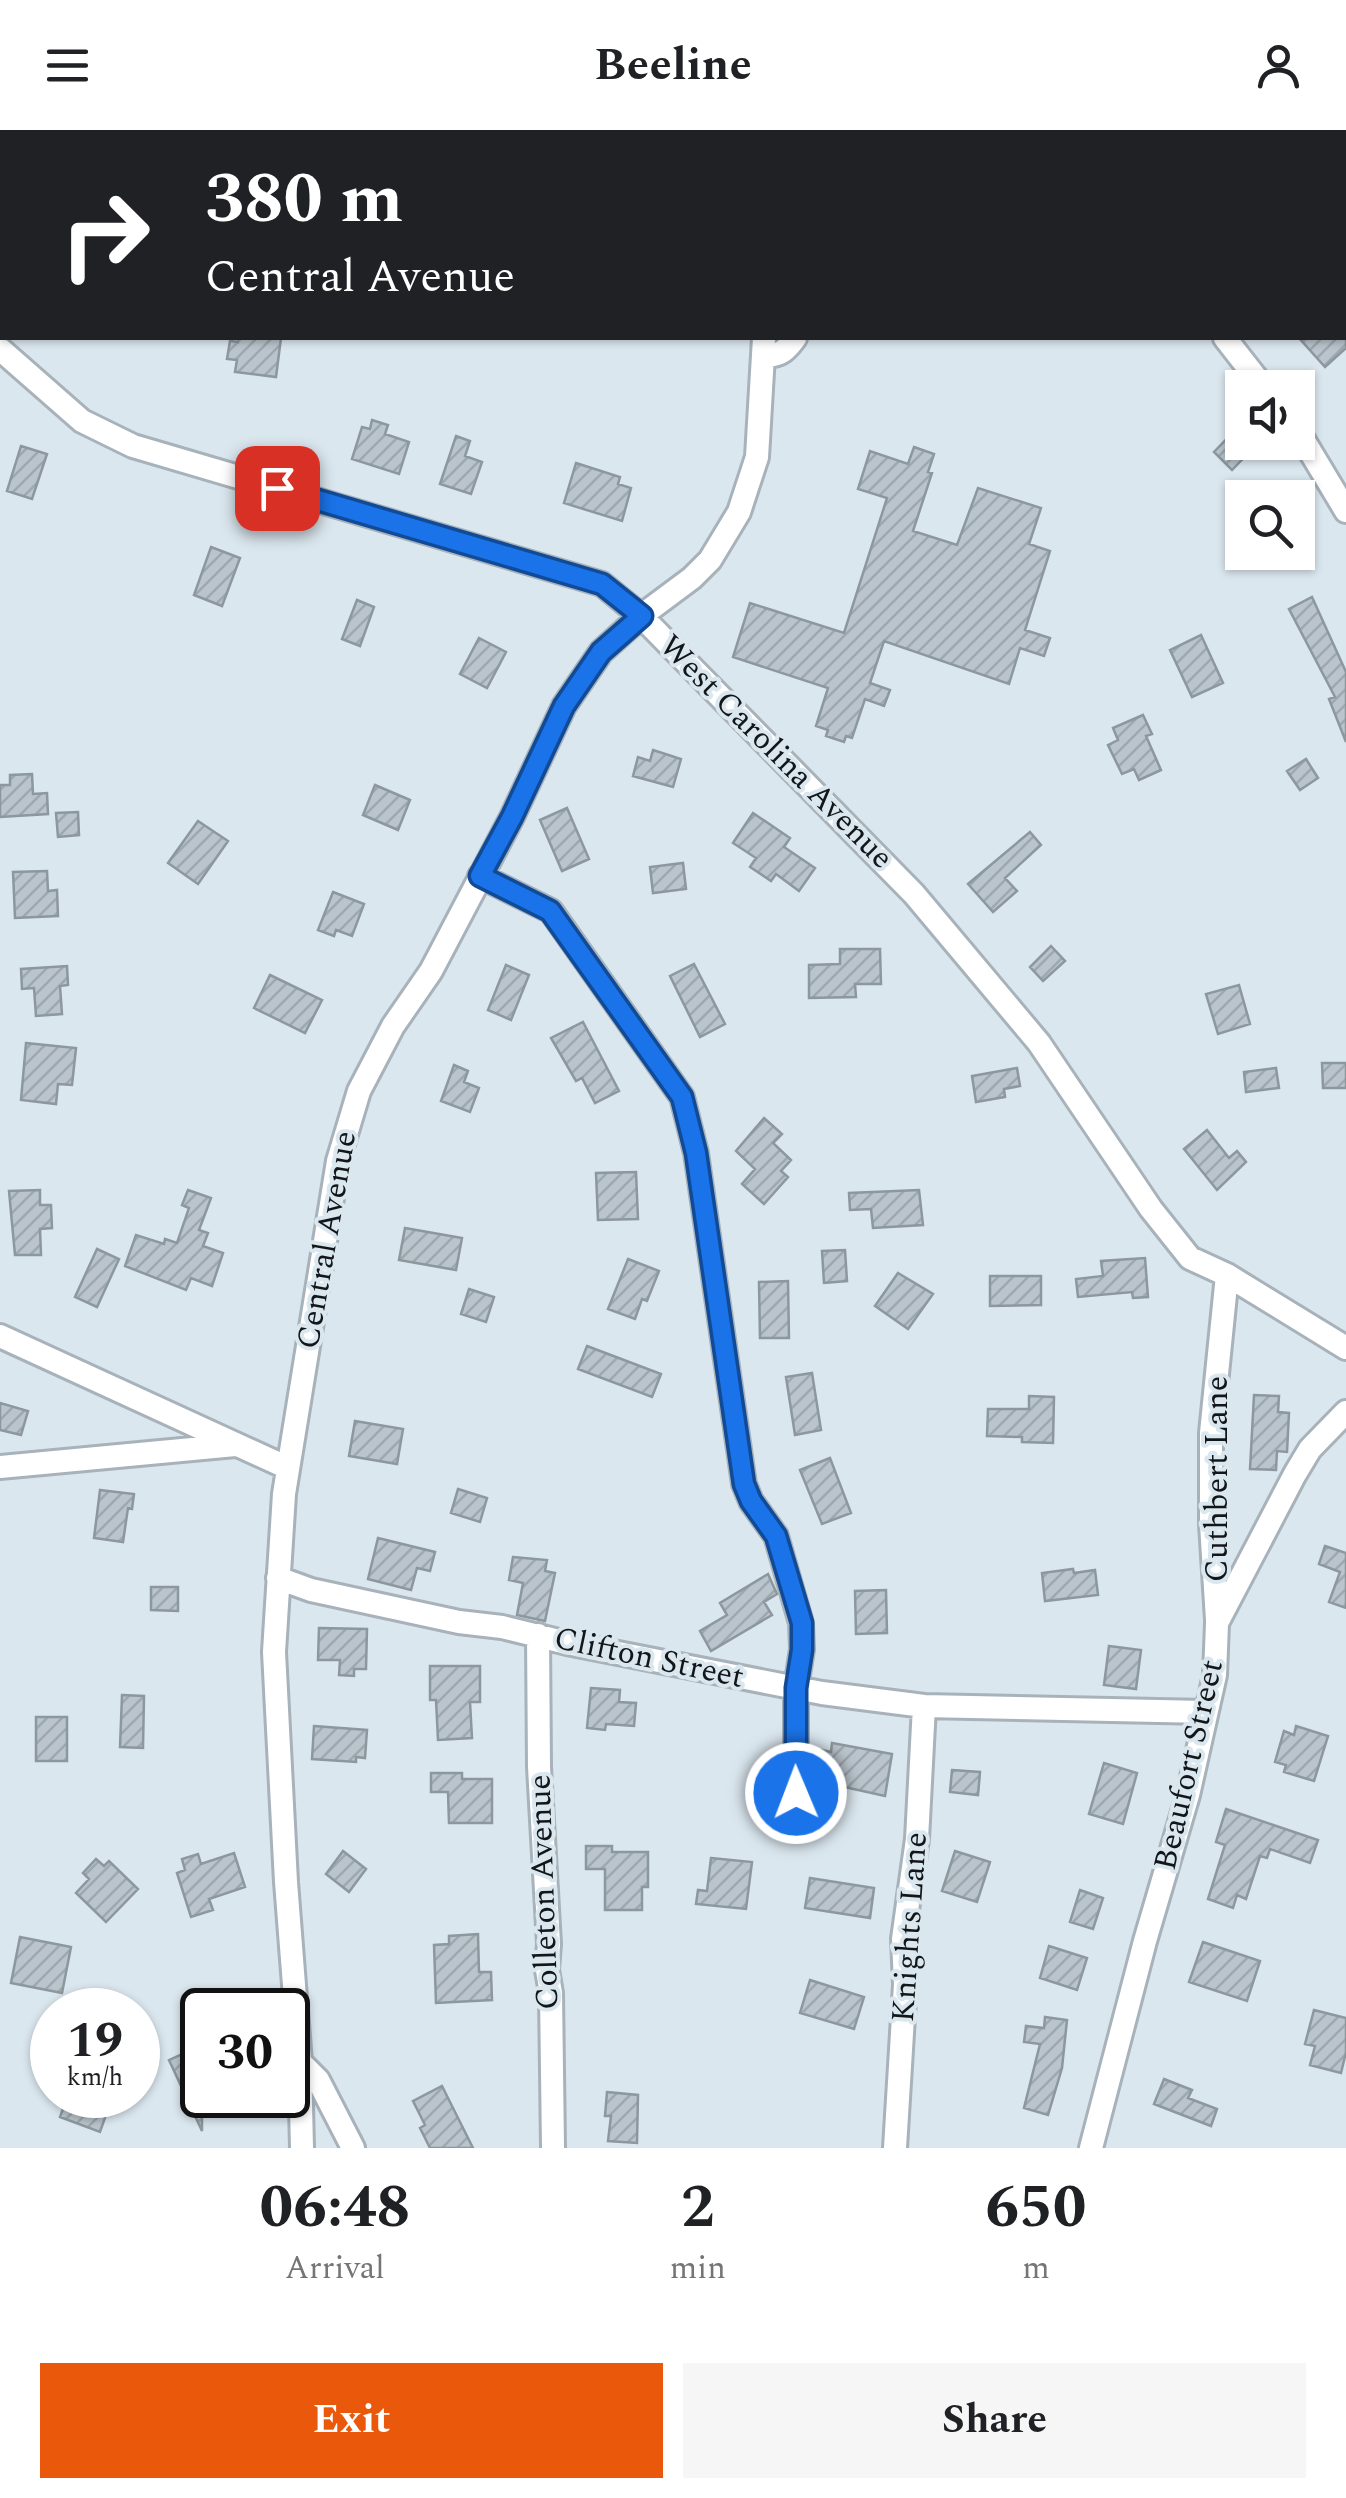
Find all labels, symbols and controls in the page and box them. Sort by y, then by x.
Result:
text: Beeline [594,31,752,100]
icon: menu [40,38,95,93]
icon: person [1251,38,1306,93]
text: 380 m [205,147,403,253]
icon: right [40,170,170,300]
text: Central Avenue [205,243,515,312]
map controls [1225,370,1315,570]
button: sound [1225,370,1315,460]
pin [235,446,320,531]
icon: arrive [250,461,305,516]
button: search [1225,480,1315,570]
street label: West Carolina Avenue [647,623,905,881]
street label: Central Avenue [284,1127,370,1353]
street label: Cuthbert Lane [1193,1376,1242,1582]
street label: Clifton Street [550,1614,748,1702]
street label: Beaufort Street [1141,1655,1237,1875]
position arrow [744,1741,848,1845]
street label: Colleton Avenue [515,1773,573,2011]
street label: Knights Lane [879,1830,941,2024]
speed limit sign: 30 [180,1988,310,2118]
text: 19 [67,2003,123,2079]
text: km/h [67,2059,123,2097]
text: 06:48 [260,2162,410,2254]
text: 2 [681,2162,715,2254]
text: 650 [985,2162,1086,2254]
text: Arrival [285,2244,385,2293]
text: min [670,2244,726,2293]
text: m [1022,2244,1050,2293]
button: Exit [40,2363,663,2478]
button: Share [683,2363,1306,2478]

